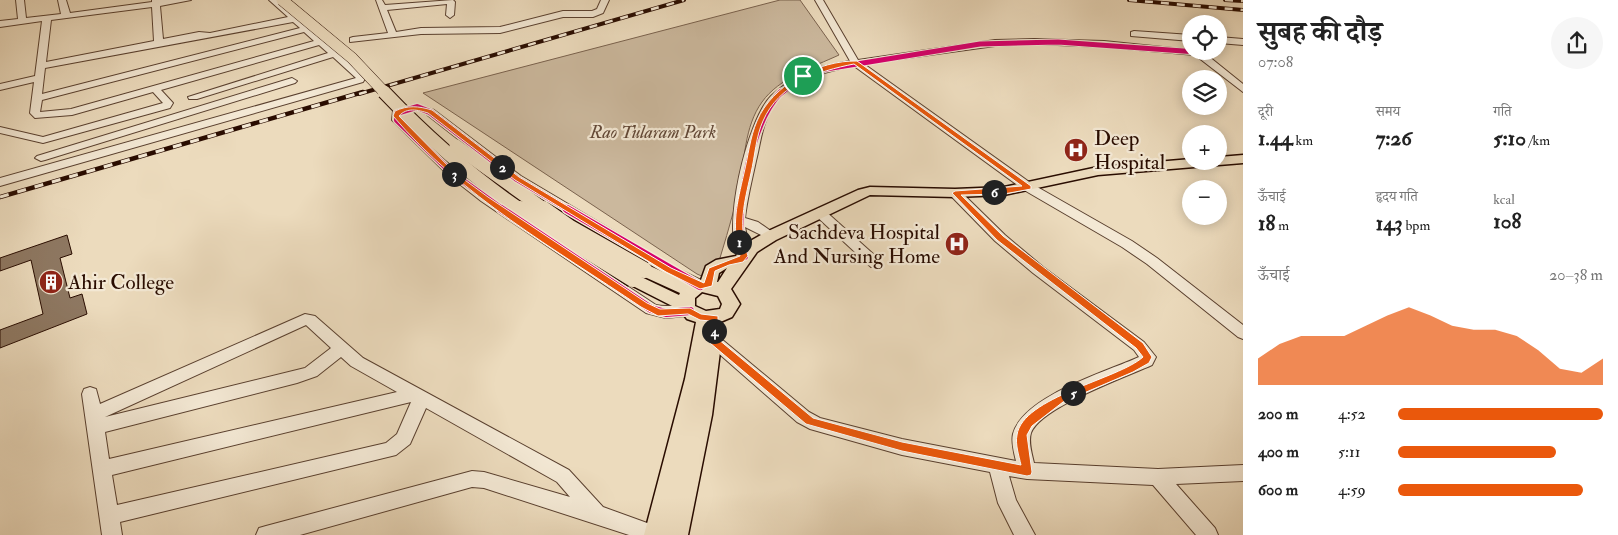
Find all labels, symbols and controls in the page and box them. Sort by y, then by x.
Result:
map controls [1182,15,1227,225]
button: locate [1182,15,1227,60]
text: सुबह की दौड़ [1258,15,1382,50]
button: share [1551,17,1603,69]
text: 07:08 [1258,52,1293,72]
pin [782,55,824,97]
icon: arrive [789,62,817,90]
button: layers [1182,70,1227,115]
text: दूरी [1258,103,1273,120]
text: समय [1376,103,1400,120]
text: गति [1493,103,1512,120]
park label: Rao Tularam Park [589,121,716,144]
place label: Deep Hospital [1094,125,1166,176]
button: + [1182,125,1227,170]
text: 1.44 [1258,125,1293,152]
text: 7:26 [1376,125,1412,152]
text: 5:10 [1493,125,1526,152]
text: km [1293,132,1313,149]
text: /km [1526,132,1550,149]
hospital icon: Deep Hospital [1063,137,1089,163]
pin: 2 [490,154,514,180]
text: 2 [499,159,506,176]
pin: 3 [442,162,466,186]
text: 3 [452,166,457,183]
pin: 6 [982,180,1006,204]
button: − [1182,180,1227,225]
text: 6 [991,184,998,201]
text: ऊँचाई [1258,188,1286,205]
text: हृदय गति [1376,188,1418,205]
text: kcal [1493,191,1515,208]
text: 108 [1493,208,1521,235]
text: 18 [1258,210,1275,237]
text: 143 [1376,210,1403,237]
text: m [1275,217,1289,234]
text: bpm [1403,217,1430,234]
place label: Sachdeva Hospital And Nursing Home [773,219,941,270]
pin: 1 [726,230,752,254]
hospital icon: Sachdeva Hospital And Nursing Home [944,231,970,257]
text: 1 [737,234,742,251]
text: ऊँचाई [1258,265,1290,285]
text: 20–38 m [1549,265,1603,285]
building icon: Ahir College [38,269,64,295]
place label: Ahir College [67,269,174,296]
pin: 4 [702,318,726,344]
text: 4 [711,323,718,340]
pin: 5 [1060,380,1086,406]
text: 5 [1070,385,1077,402]
text: 200 m [1258,404,1298,424]
text: 4:52 [1338,404,1366,424]
text: 400 m [1258,442,1299,462]
text: 5:11 [1338,442,1360,462]
text: 600 m [1258,480,1298,500]
text: 4:59 [1338,480,1366,500]

